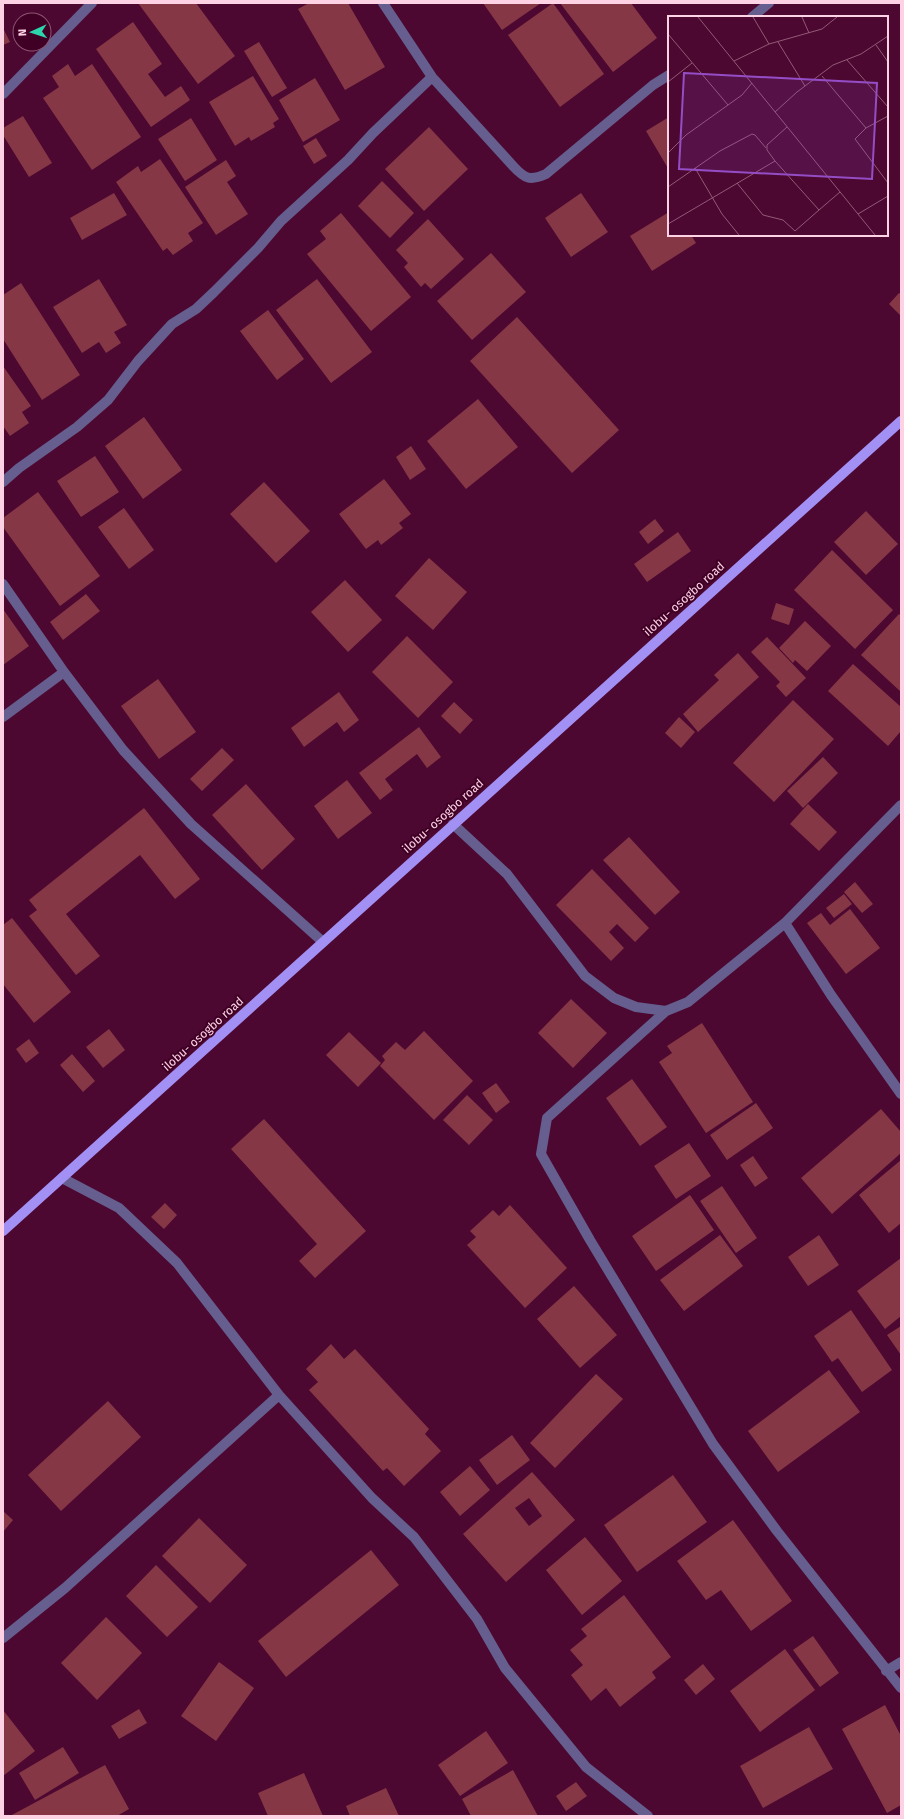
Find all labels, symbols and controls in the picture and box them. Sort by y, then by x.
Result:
north arrow [12,12,52,52]
inset map [668,16,888,236]
text: N [16,29,29,36]
street label: ilobu- osogbo road [641,559,727,639]
street label: ilobu- osogbo road [400,776,486,856]
street label: ilobu- osogbo road [160,994,246,1074]

